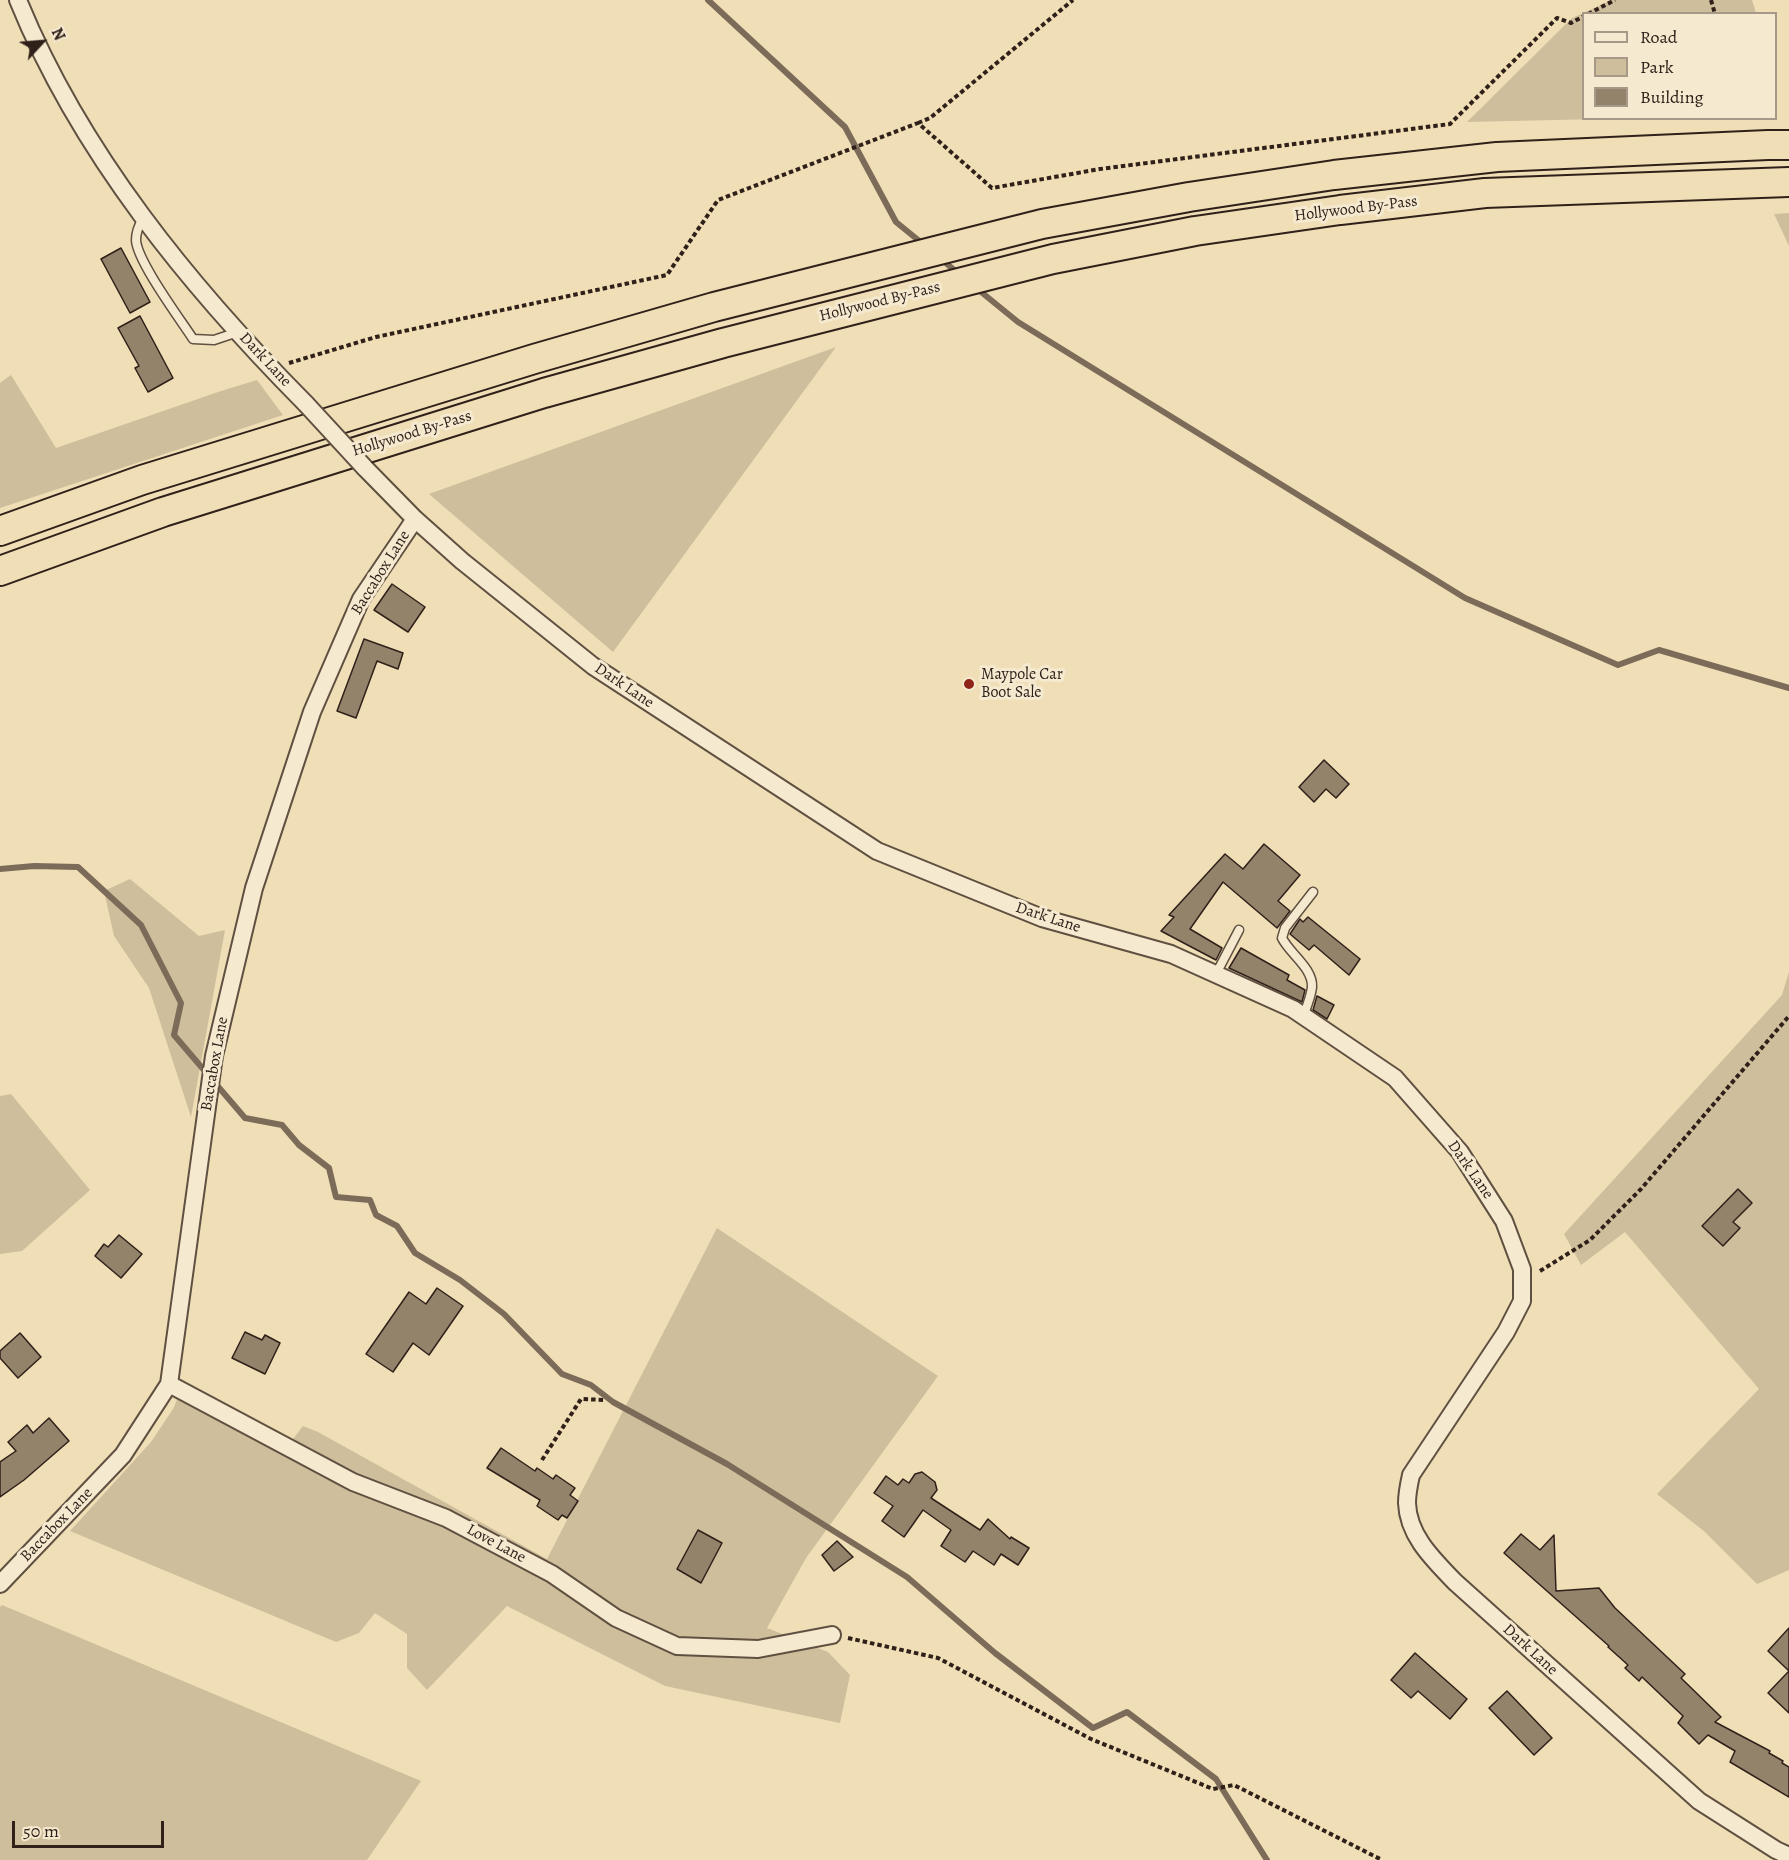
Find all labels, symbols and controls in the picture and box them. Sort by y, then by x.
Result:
north arrow [12,12,72,72]
legend [1582,12,1777,120]
text: N [46,24,71,44]
text: Road [1640,25,1677,49]
text: Park [1640,55,1674,79]
text: Building [1640,85,1704,109]
street label: Hollywood By-Pass [1293,192,1419,226]
street label: Hollywood By-Pass [818,278,942,326]
street label: Dark Lane [235,329,295,391]
street label: Hollywood By-Pass [350,407,474,461]
street label: Baccabox Lane [348,527,414,619]
street label: Dark Lane [591,659,657,713]
place label: Maypole Car Boot Sale [981,665,1063,703]
marker: Maypole Car Boot Sale [962,677,976,691]
street label: Dark Lane [1013,898,1083,938]
street label: Baccabox Lane [197,1015,233,1113]
street label: Dark Lane [1443,1137,1497,1203]
street label: Baccabox Lane [17,1484,97,1566]
street label: Love Lane [463,1520,529,1568]
street label: Dark Lane [1499,1620,1561,1680]
scale bar [15,1809,166,1847]
text: 50 m [23,1819,59,1843]

